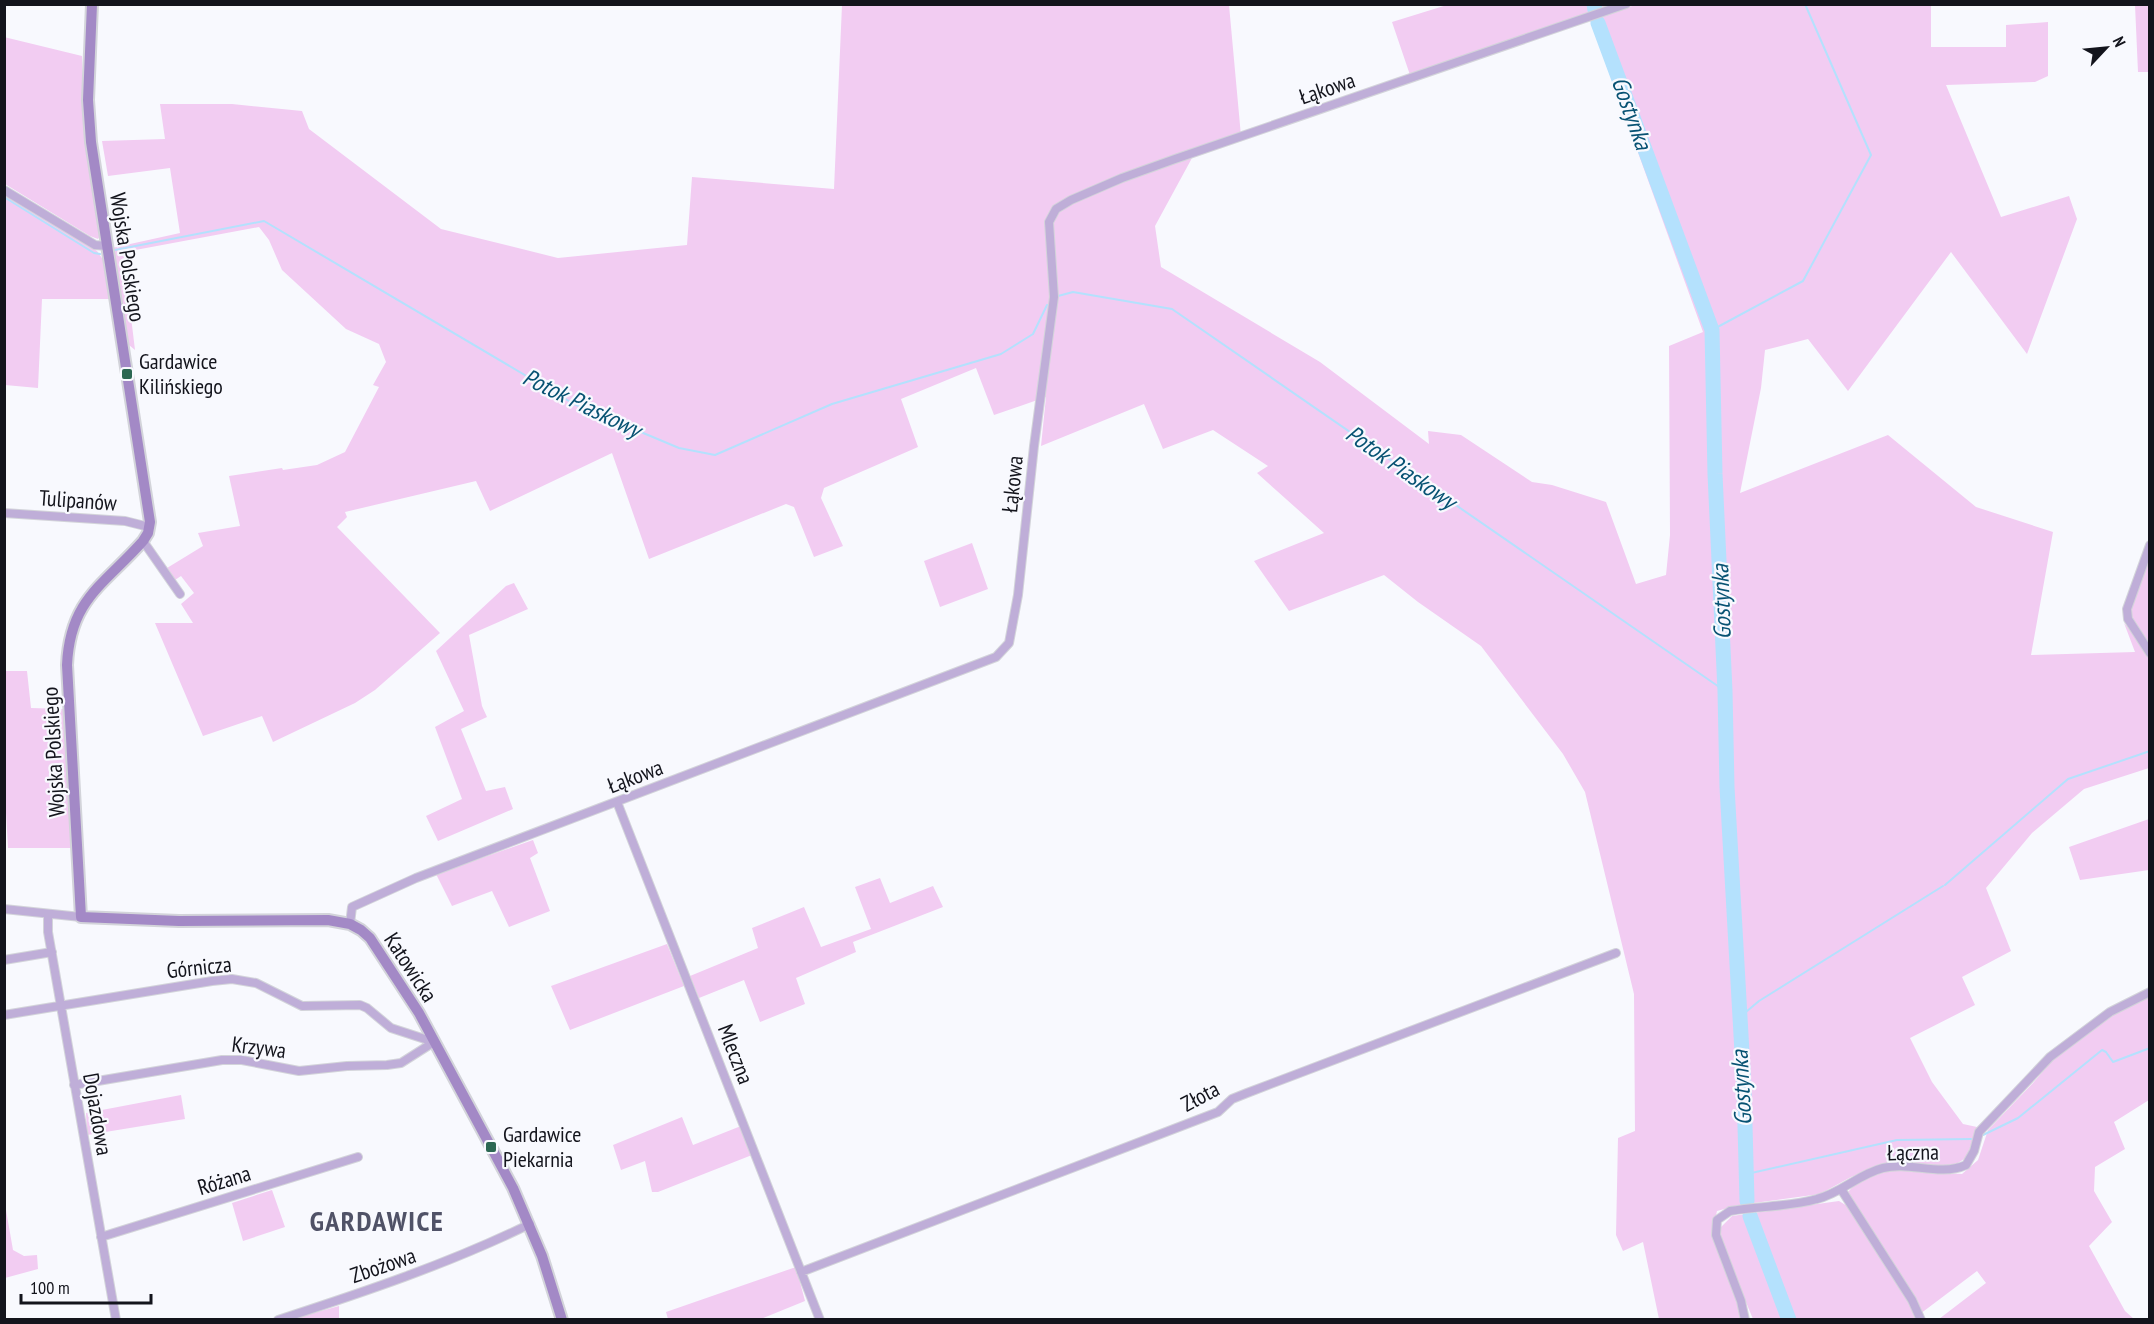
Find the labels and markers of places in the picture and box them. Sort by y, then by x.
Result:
place label: Gardawice Kilińskiego [139,347,223,400]
marker: Gardawice Kilińskiego [120,367,134,381]
place label: Gardawice Piekarnia [503,1120,581,1173]
marker: Gardawice Piekarnia [484,1140,498,1154]

